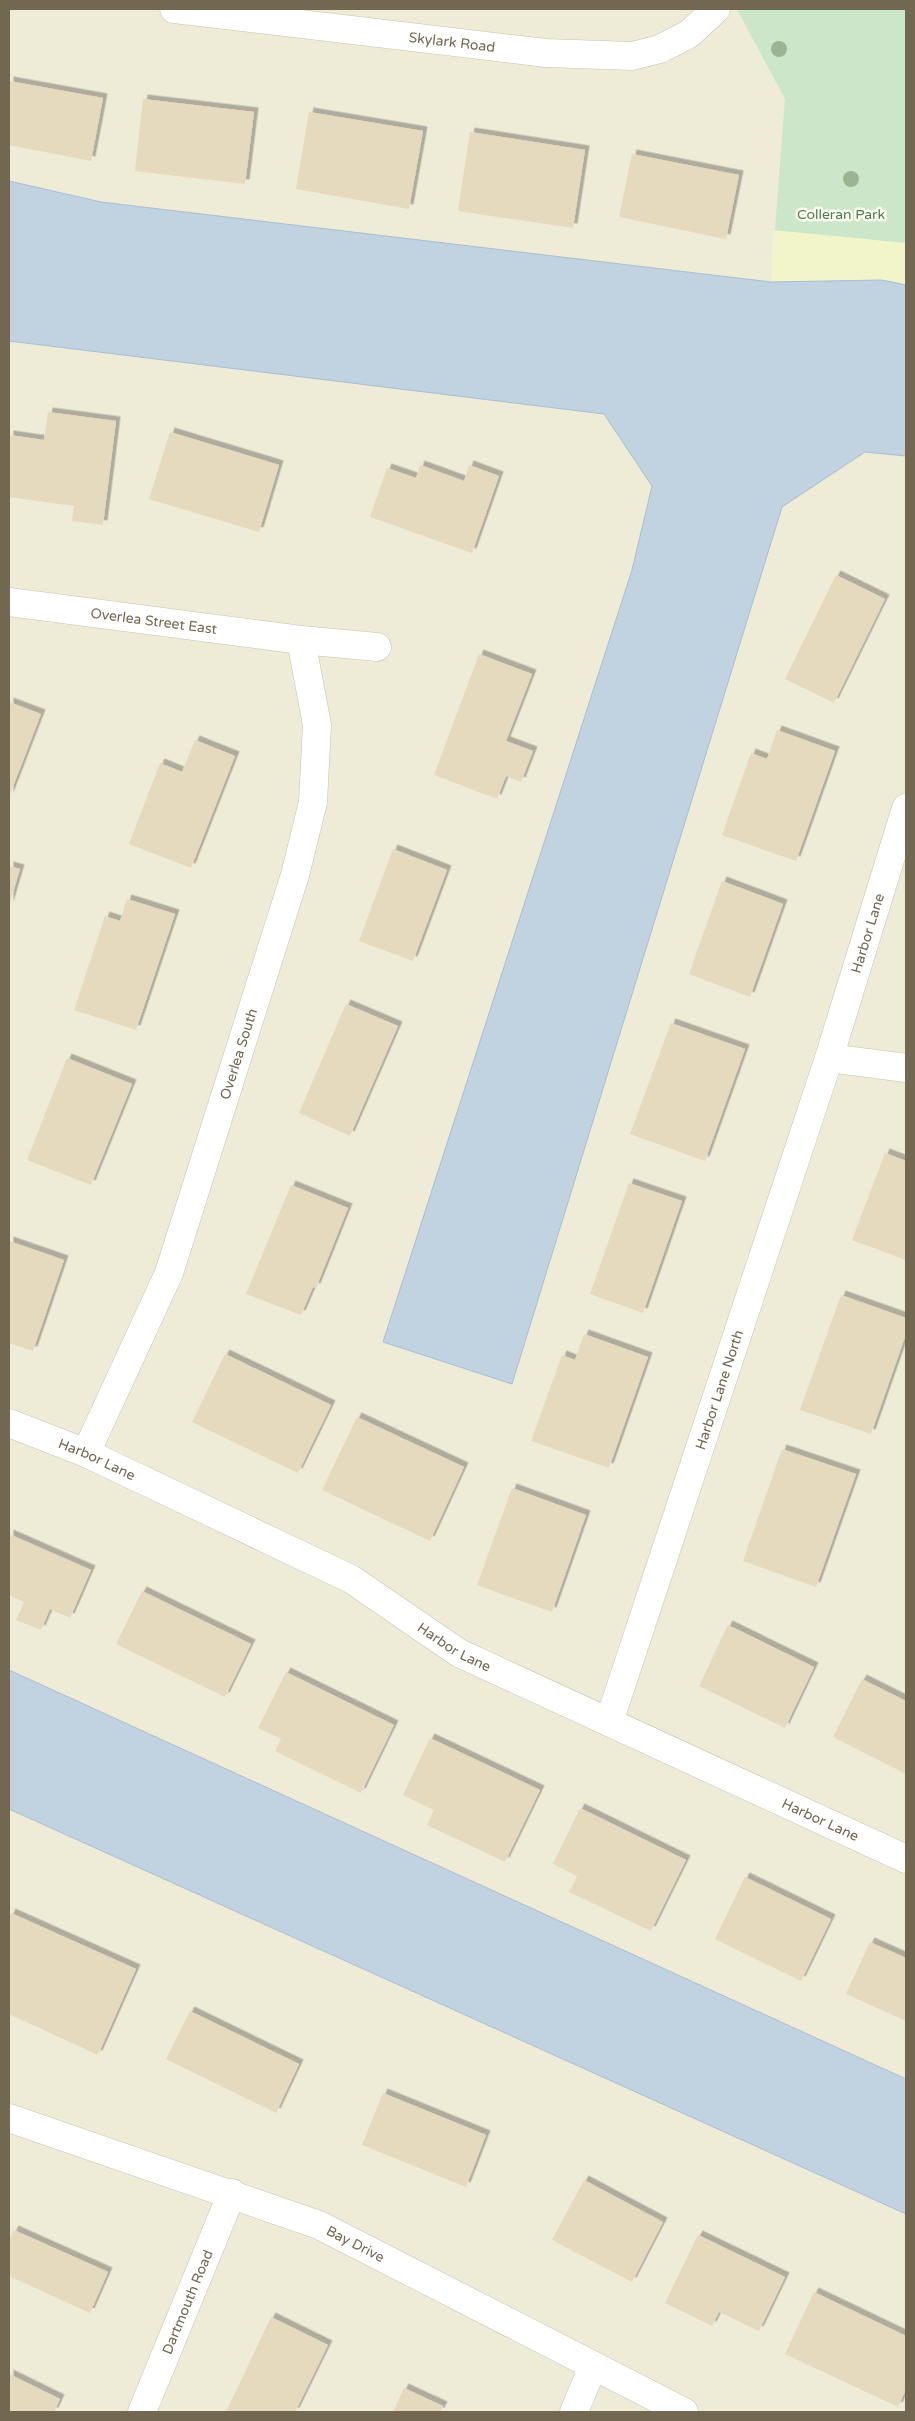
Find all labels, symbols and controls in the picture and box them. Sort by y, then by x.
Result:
street label: Skylark Road [408,28,496,55]
park label: Colleran Park [797,206,885,223]
street label: Overlea Street East [89,604,219,638]
street label: Harbor Lane [847,891,888,975]
street label: Overlea South [216,1006,261,1102]
street label: Harbor Lane North [691,1328,747,1452]
street label: Harbor Lane [56,1435,138,1484]
street label: Harbor Lane [414,1619,494,1675]
street label: Harbor Lane [779,1795,862,1845]
street label: Bay Drive [324,2222,388,2266]
street label: Dartmouth Road [158,2247,216,2357]

